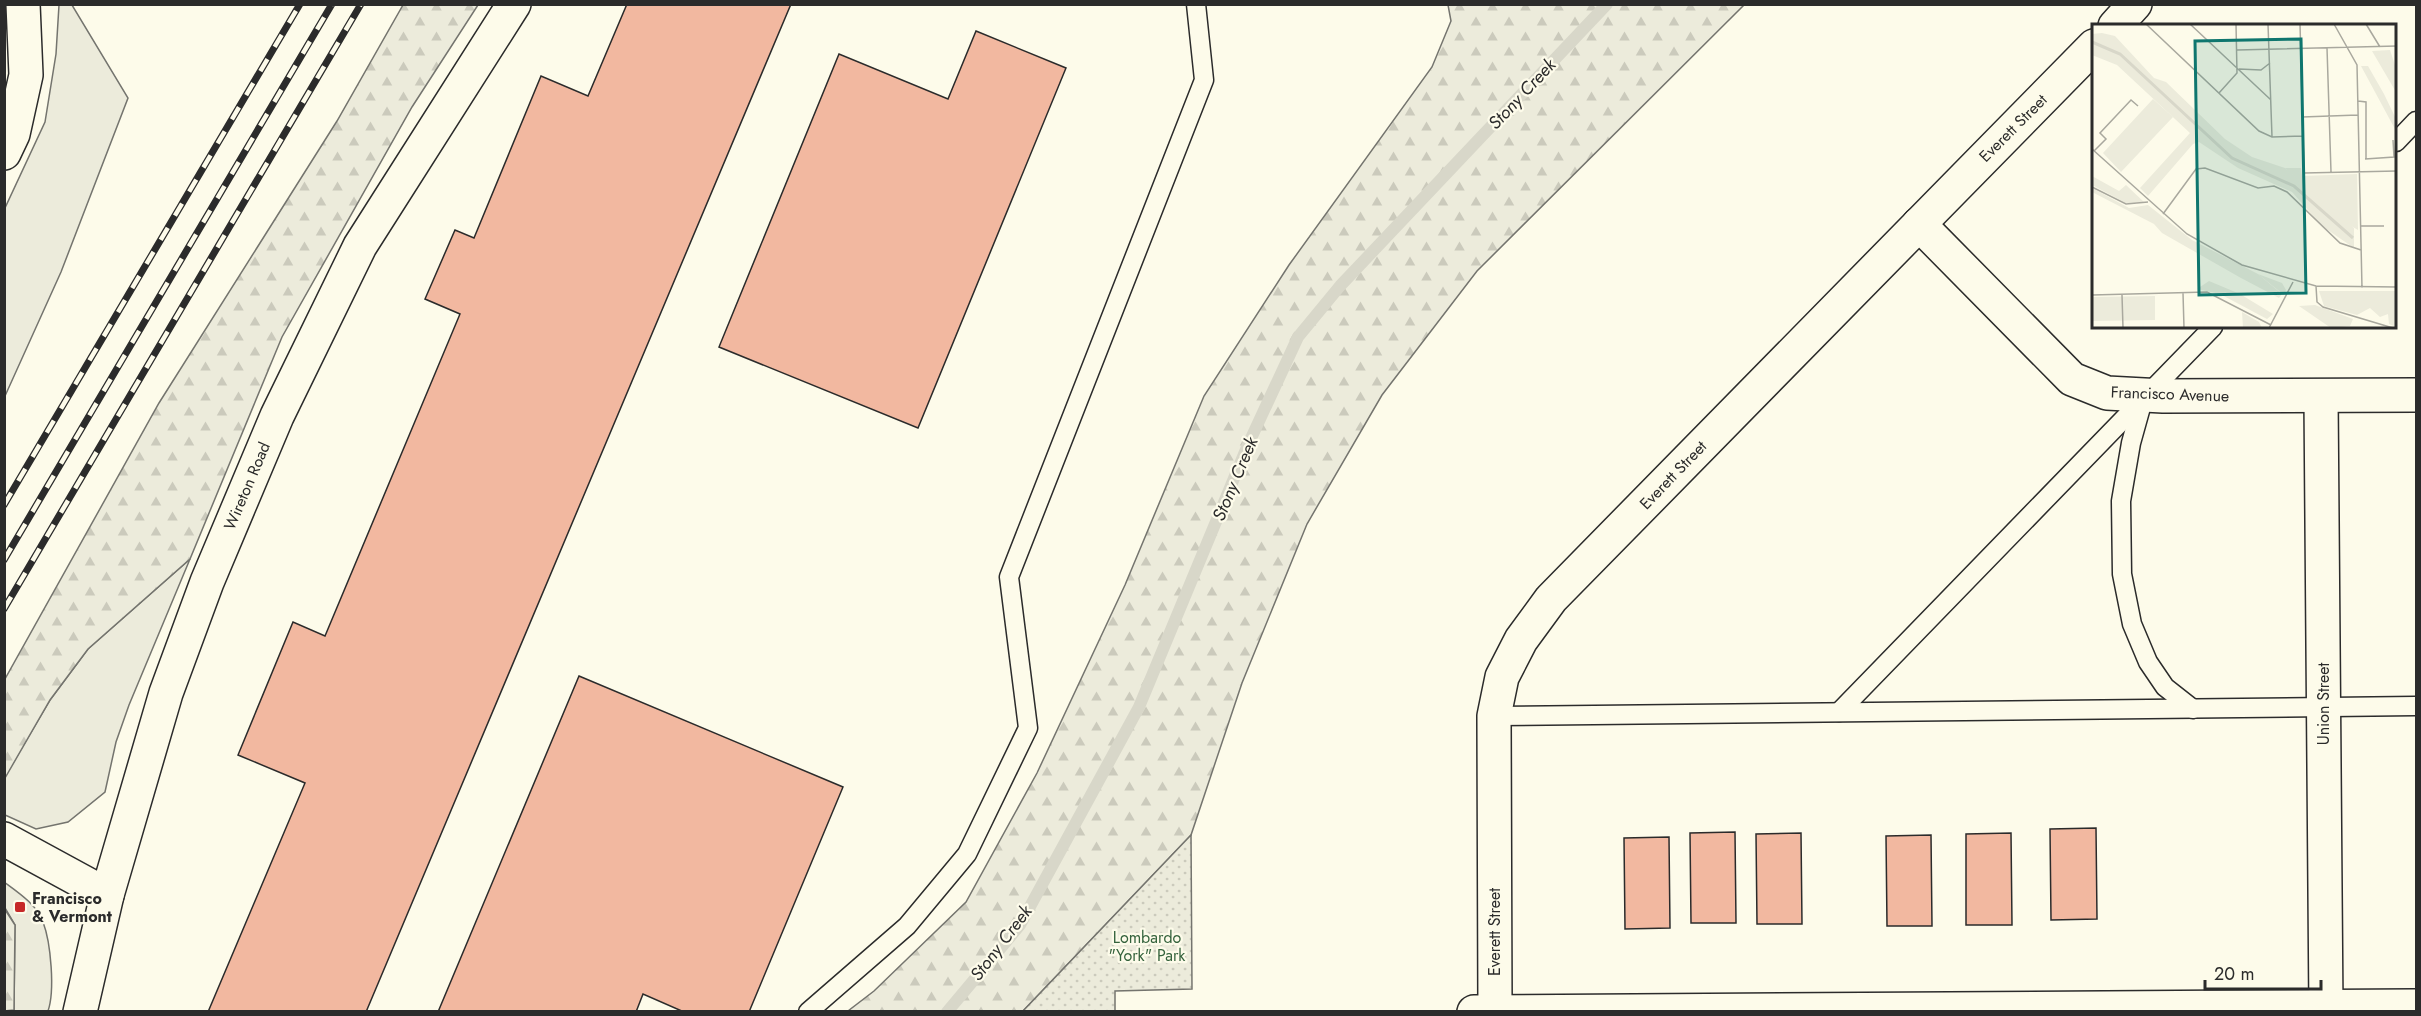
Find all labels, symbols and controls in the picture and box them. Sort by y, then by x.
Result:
inset map [2092,24,2397,328]
water label: Stony Creek [1482,52,1563,135]
street label: Everett Street [1974,89,2052,167]
street label: Francisco Avenue [2110,380,2230,408]
water label: Stony Creek [1206,432,1265,525]
street label: Everett Street [1634,435,1712,515]
street label: Wireton Road [218,438,276,534]
street label: Union Street [2312,663,2335,745]
place label: Francisco & Vermont [32,887,113,928]
street label: Everett Street [1483,888,1506,976]
water label: Stony Creek [964,899,1039,986]
marker: Francisco & Vermont [13,900,27,914]
park label: Lombardo "York" Park [1109,926,1186,967]
scale bar [2205,953,2320,991]
text: 20 m [2214,961,2254,987]

